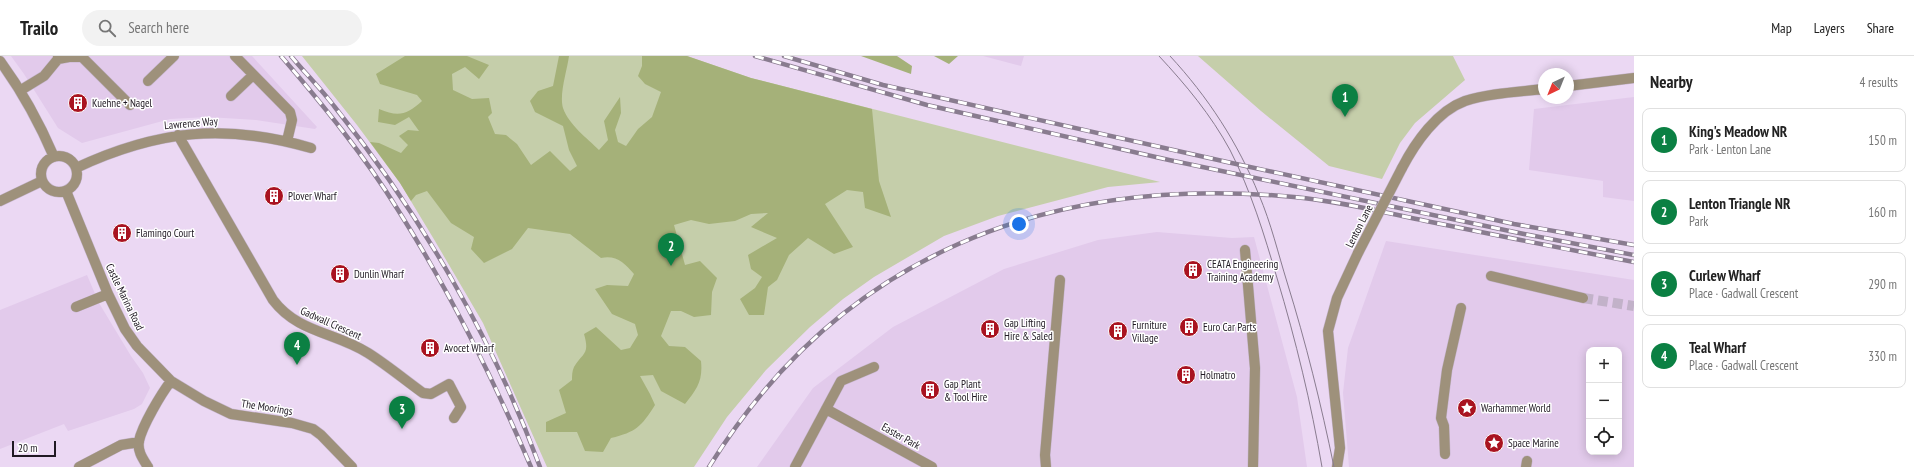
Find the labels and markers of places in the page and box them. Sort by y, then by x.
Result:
pin: 1 [1332,84,1358,117]
building icon: Kuehne + Nagel [67,92,89,114]
place label: Kuehne + Nagel [92,96,153,110]
building icon: Plover Wharf [263,185,285,207]
place label: Plover Wharf [288,189,338,203]
building icon: Flamingo Court [111,222,133,244]
place label: Flamingo Court [136,226,194,240]
pin: 2 [658,233,684,266]
place label: CEATA Engineering Training Academy [1207,257,1279,284]
building icon: CEATA Engineering Training Academy [1182,259,1204,281]
building icon: Dunlin Wharf [329,263,351,285]
place label: Dunlin Wharf [354,267,405,281]
place label: Gap Lifting Hire & Saled [1004,316,1053,343]
building icon: Euro Car Parts [1178,316,1200,338]
building icon: Gap Lifting Hire & Saled [979,318,1001,340]
place label: Furniture Village [1131,318,1167,345]
building icon: Furniture Village [1107,320,1129,342]
place label: Euro Car Parts [1203,320,1257,334]
pin: 4 [284,332,310,365]
building icon: Avocet Wharf [419,337,441,359]
place label: Avocet Wharf [444,341,495,355]
building icon: Holmatro [1175,364,1197,386]
place label: Holmatro [1200,368,1236,382]
place label: Gap Plant & Tool Hire [944,377,988,404]
building icon: Gap Plant & Tool Hire [919,379,941,401]
pin: 3 [389,396,415,429]
place icon: Warhammer World [1456,397,1478,419]
place label: Warhammer World [1481,401,1551,415]
place icon: Space Marine [1483,432,1505,454]
place label: Space Marine [1508,436,1559,450]

